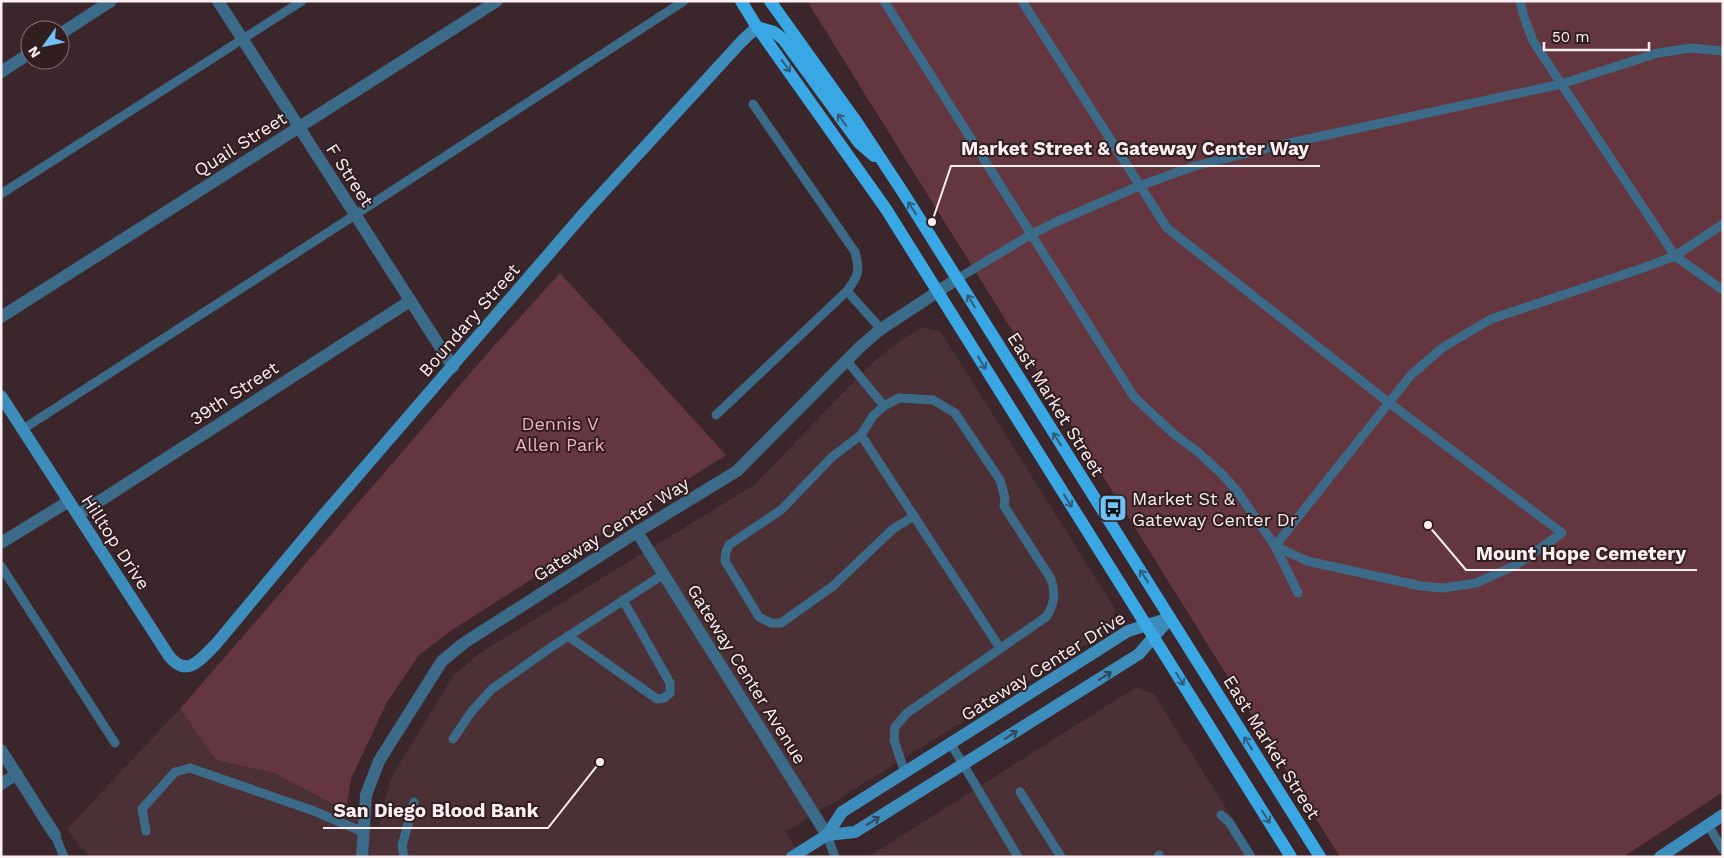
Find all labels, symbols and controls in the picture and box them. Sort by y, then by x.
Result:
north arrow [20,20,70,70]
scale bar [1544,20,1649,52]
text: 50 m [1552,28,1589,46]
text: N [25,43,44,61]
one-way arrow [781,59,791,73]
street label: Quail Street [190,107,290,181]
one-way arrow [837,114,848,128]
callout: Market Street & Gateway Center Way [951,132,1320,166]
text: Market Street & Gateway Center Way [961,137,1309,160]
street label: F Street [322,140,378,211]
one-way arrow [907,201,917,215]
street label: Boundary Street [414,259,524,381]
one-way arrow [965,295,975,309]
street label: East Market Street [1003,328,1109,480]
one-way arrow [977,355,987,369]
street label: 39th Street [186,357,282,429]
park label: Dennis V Allen Park [515,413,605,455]
one-way arrow [1052,432,1062,446]
street label: Gateway Center Way [529,472,693,586]
place label: Market St & Gateway Center Dr [1132,488,1297,530]
street label: Hilltop Drive [77,490,155,594]
one-way arrow [1063,493,1073,507]
bus stop icon: Market St & Gateway Center Dr [1098,493,1128,523]
callout: Mount Hope Cemetery [1466,536,1697,570]
text: Mount Hope Cemetery [1476,542,1687,565]
one-way arrow [1139,570,1149,584]
street label: Gateway Center Avenue [683,580,811,768]
street label: Gateway Center Drive [957,607,1129,725]
one-way arrow [1098,670,1112,680]
street label: East Market Street [1219,671,1325,823]
one-way arrow [1175,672,1185,686]
one-way arrow [1003,730,1017,740]
one-way arrow [1243,736,1253,750]
callout: San Diego Blood Bank [323,794,548,828]
text: San Diego Blood Bank [334,799,539,822]
one-way arrow [1261,809,1271,823]
one-way arrow [865,816,879,826]

